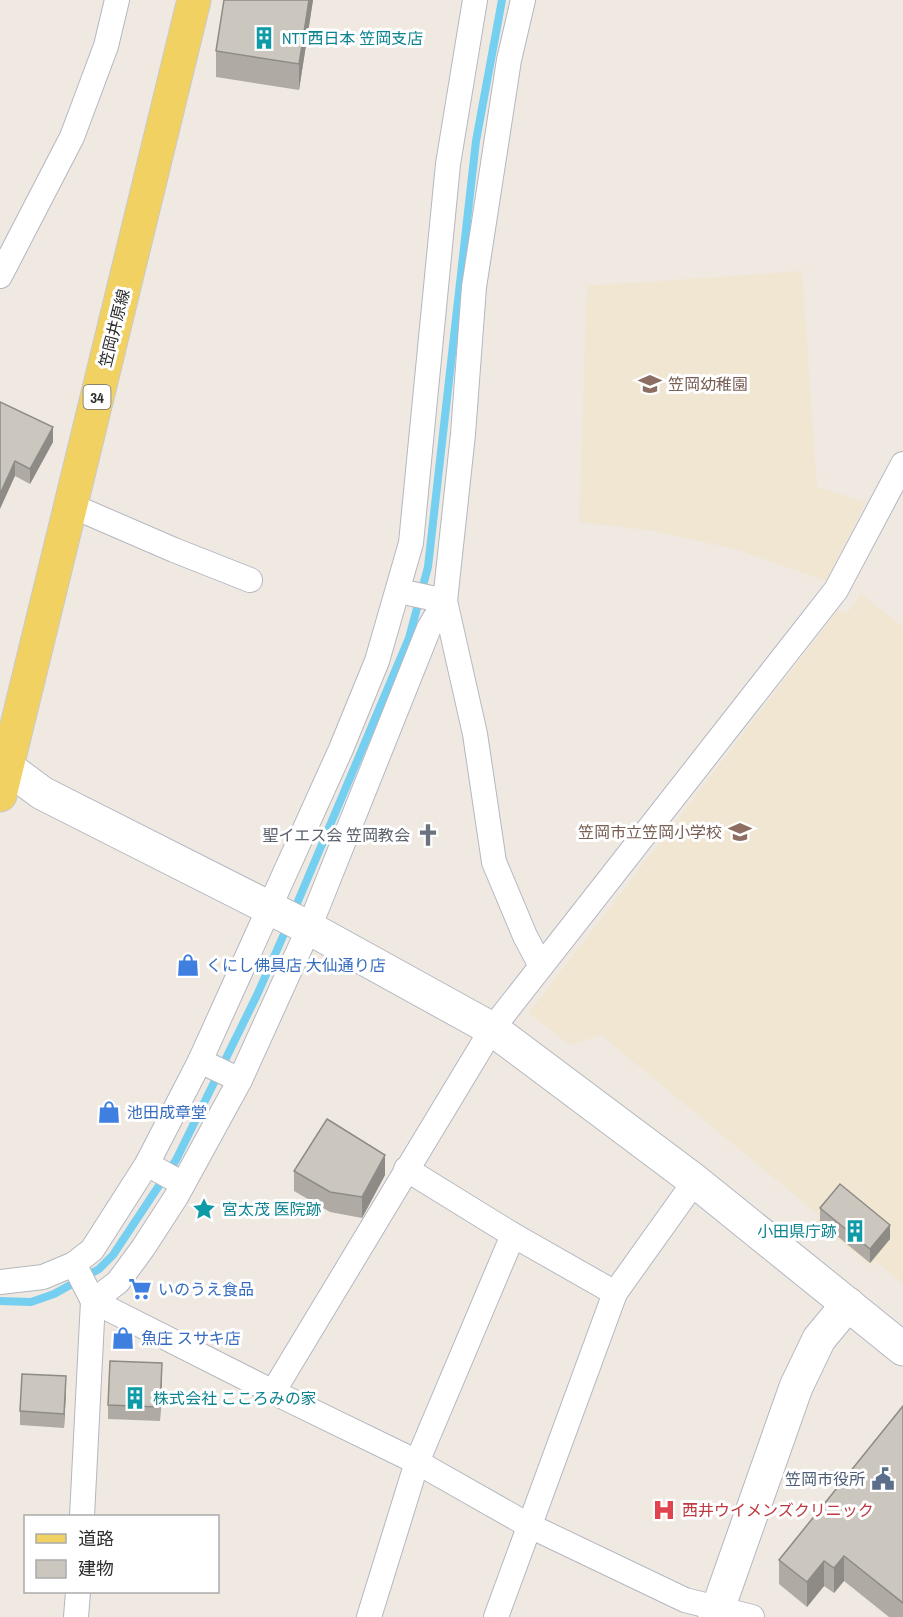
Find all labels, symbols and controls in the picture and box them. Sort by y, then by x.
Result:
building icon: NTT西日本 笠岡支店 [251,25,277,51]
place label: NTT西日本 笠岡支店 [282,27,423,49]
street label: 笠岡井原線 [94,287,134,369]
school or university icon: 笠岡幼稚園 [637,371,663,397]
place label: 笠岡幼稚園 [668,373,748,395]
road number: 34 [84,385,110,409]
school or university icon: 笠岡市立笠岡小学校 [727,819,753,845]
place label: 笠岡市立笠岡小学校 [578,821,722,843]
church icon: 聖イエス会 笠岡教会 [415,822,441,848]
place label: 聖イエス会 笠岡教会 [263,824,410,846]
shop icon: くにし佛具店 大仙通り店 [175,952,201,978]
place label: くにし佛具店 大仙通り店 [206,954,386,976]
shop icon: 池田成章堂 [96,1099,122,1125]
place label: 池田成章堂 [127,1101,207,1123]
place icon: 宮太茂 医院跡 [191,1196,217,1222]
place label: 宮太茂 医院跡 [222,1198,322,1220]
building icon: 小田県庁跡 [842,1218,868,1244]
place label: 小田県庁跡 [757,1220,837,1242]
supermarket icon: いのうえ食品 [127,1276,153,1302]
place label: いのうえ食品 [158,1278,254,1300]
shop icon: 魚庄 スサキ店 [110,1325,136,1351]
place label: 魚庄 スサキ店 [141,1327,241,1349]
building icon: 株式会社 こころみの家 [122,1385,148,1411]
place label: 株式会社 こころみの家 [153,1387,317,1409]
public building icon: 笠岡市役所 [870,1466,896,1492]
place label: 笠岡市役所 [785,1468,865,1490]
hospital icon: 西井ウイメンズクリニック [651,1497,677,1523]
place label: 西井ウイメンズクリニック [682,1499,874,1521]
legend [24,1515,219,1593]
text: 道路 [78,1526,114,1551]
text: 建物 [78,1556,114,1581]

